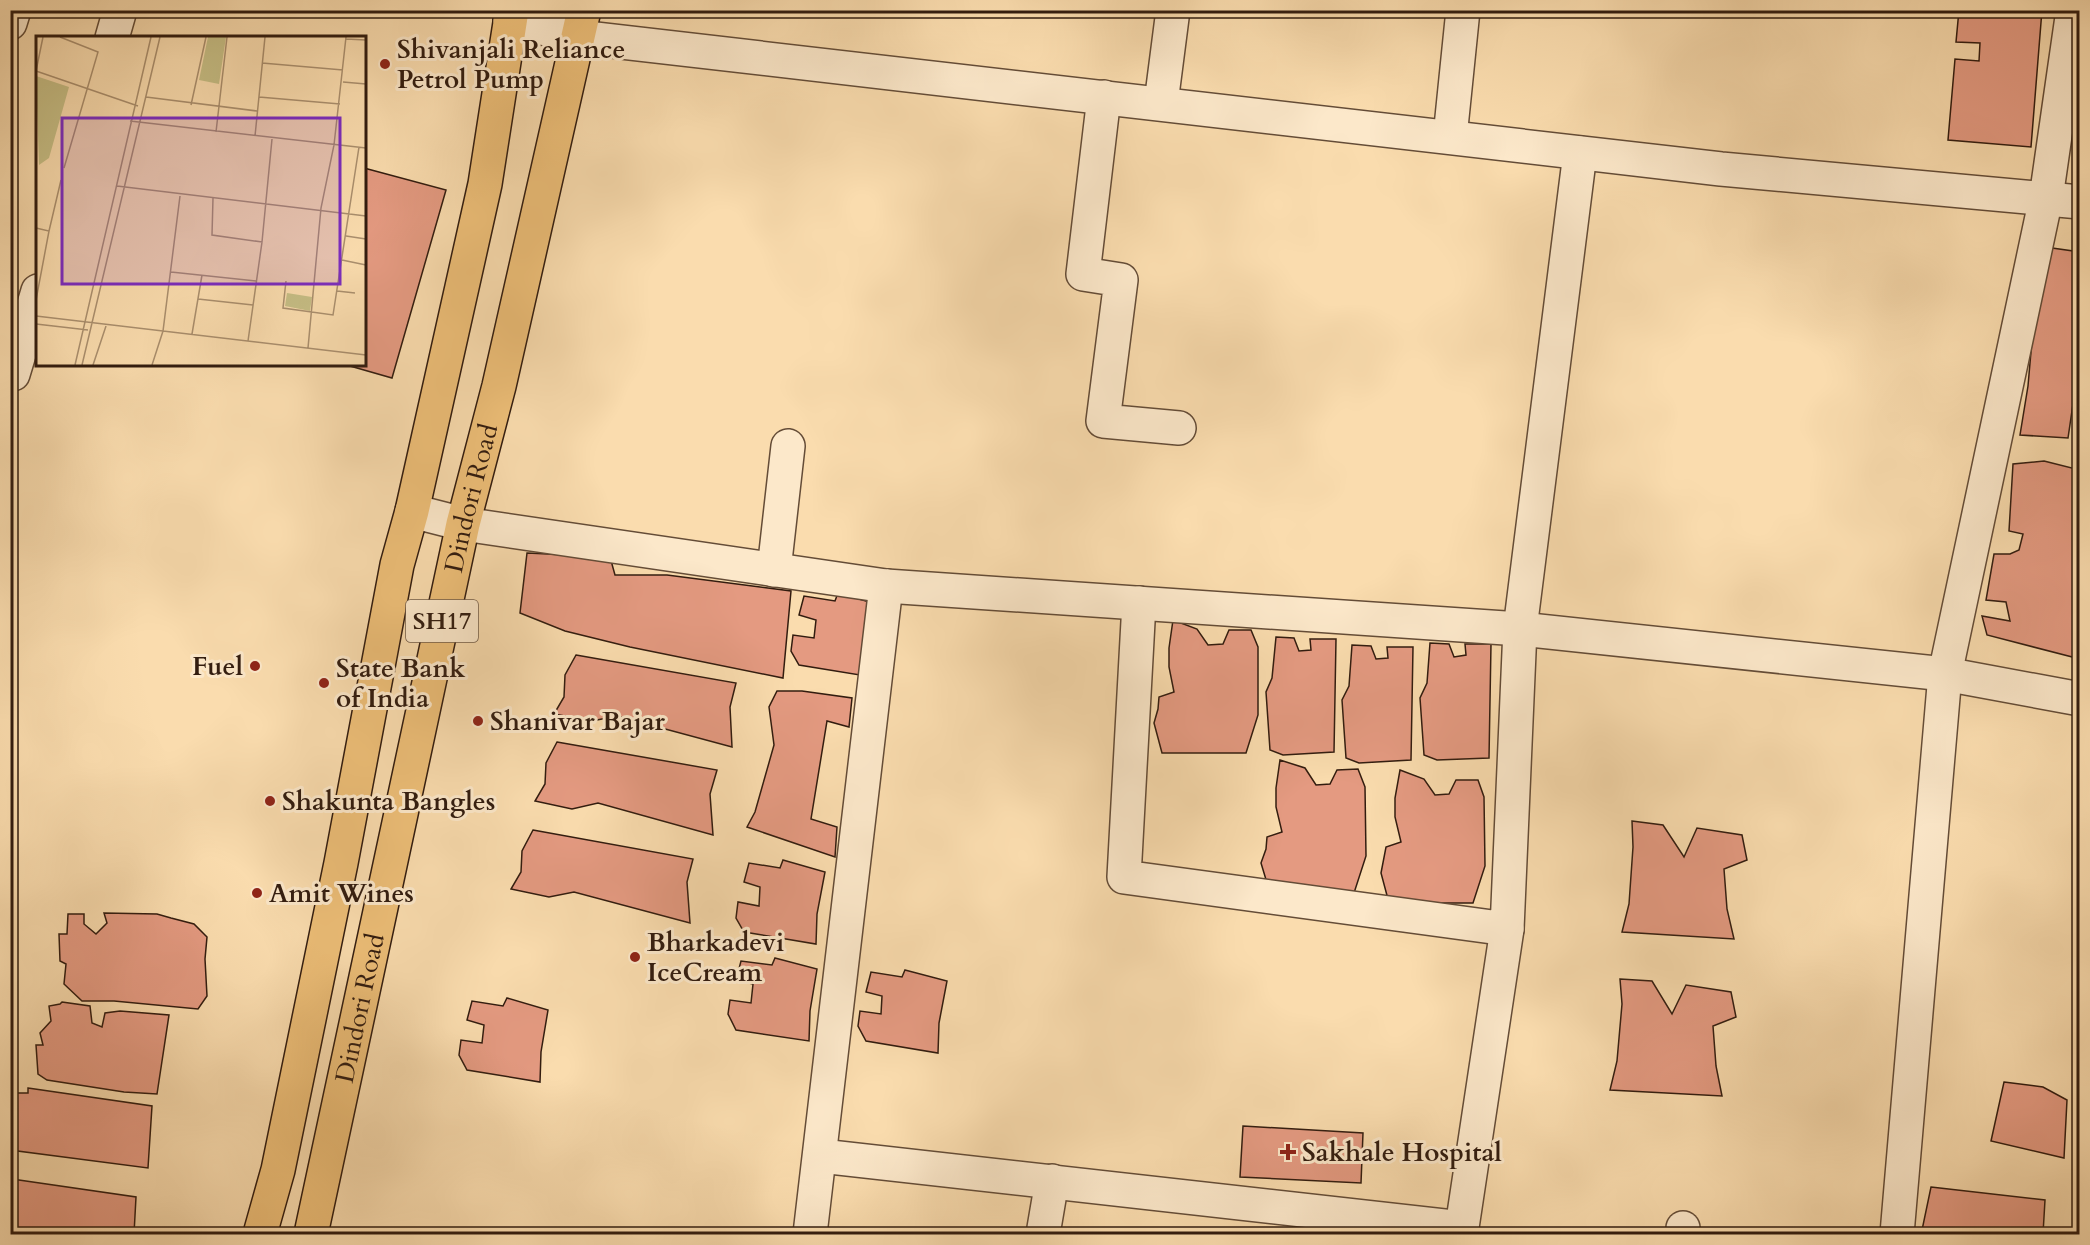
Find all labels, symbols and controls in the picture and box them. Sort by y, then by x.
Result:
place label: Shivanjali Reliance Petrol Pump [397,32,625,97]
inset map [36,36,366,366]
marker: Shivanjali Reliance Petrol Pump [378,57,392,71]
street label: Dindori Road [436,420,506,576]
road number: SH17 [406,600,478,642]
place label: Fuel [192,649,243,684]
place label: State Bank of India [336,651,466,716]
marker: Fuel [248,659,262,673]
marker: State Bank of India [317,676,331,690]
place label: Shanivar Bajar [490,704,666,739]
marker: Shanivar Bajar [471,714,485,728]
place label: Shakunta Bangles [282,784,495,819]
marker: Shakunta Bangles [263,794,277,808]
place label: Amit Wines [269,876,414,911]
marker: Amit Wines [250,886,264,900]
place label: Bharkadevi IceCream [647,925,784,990]
street label: Dindori Road [327,930,393,1086]
marker: Bharkadevi IceCream [628,950,642,964]
place label: Sakhale Hospital [1302,1135,1502,1170]
marker: Sakhale Hospital [1279,1143,1297,1161]

